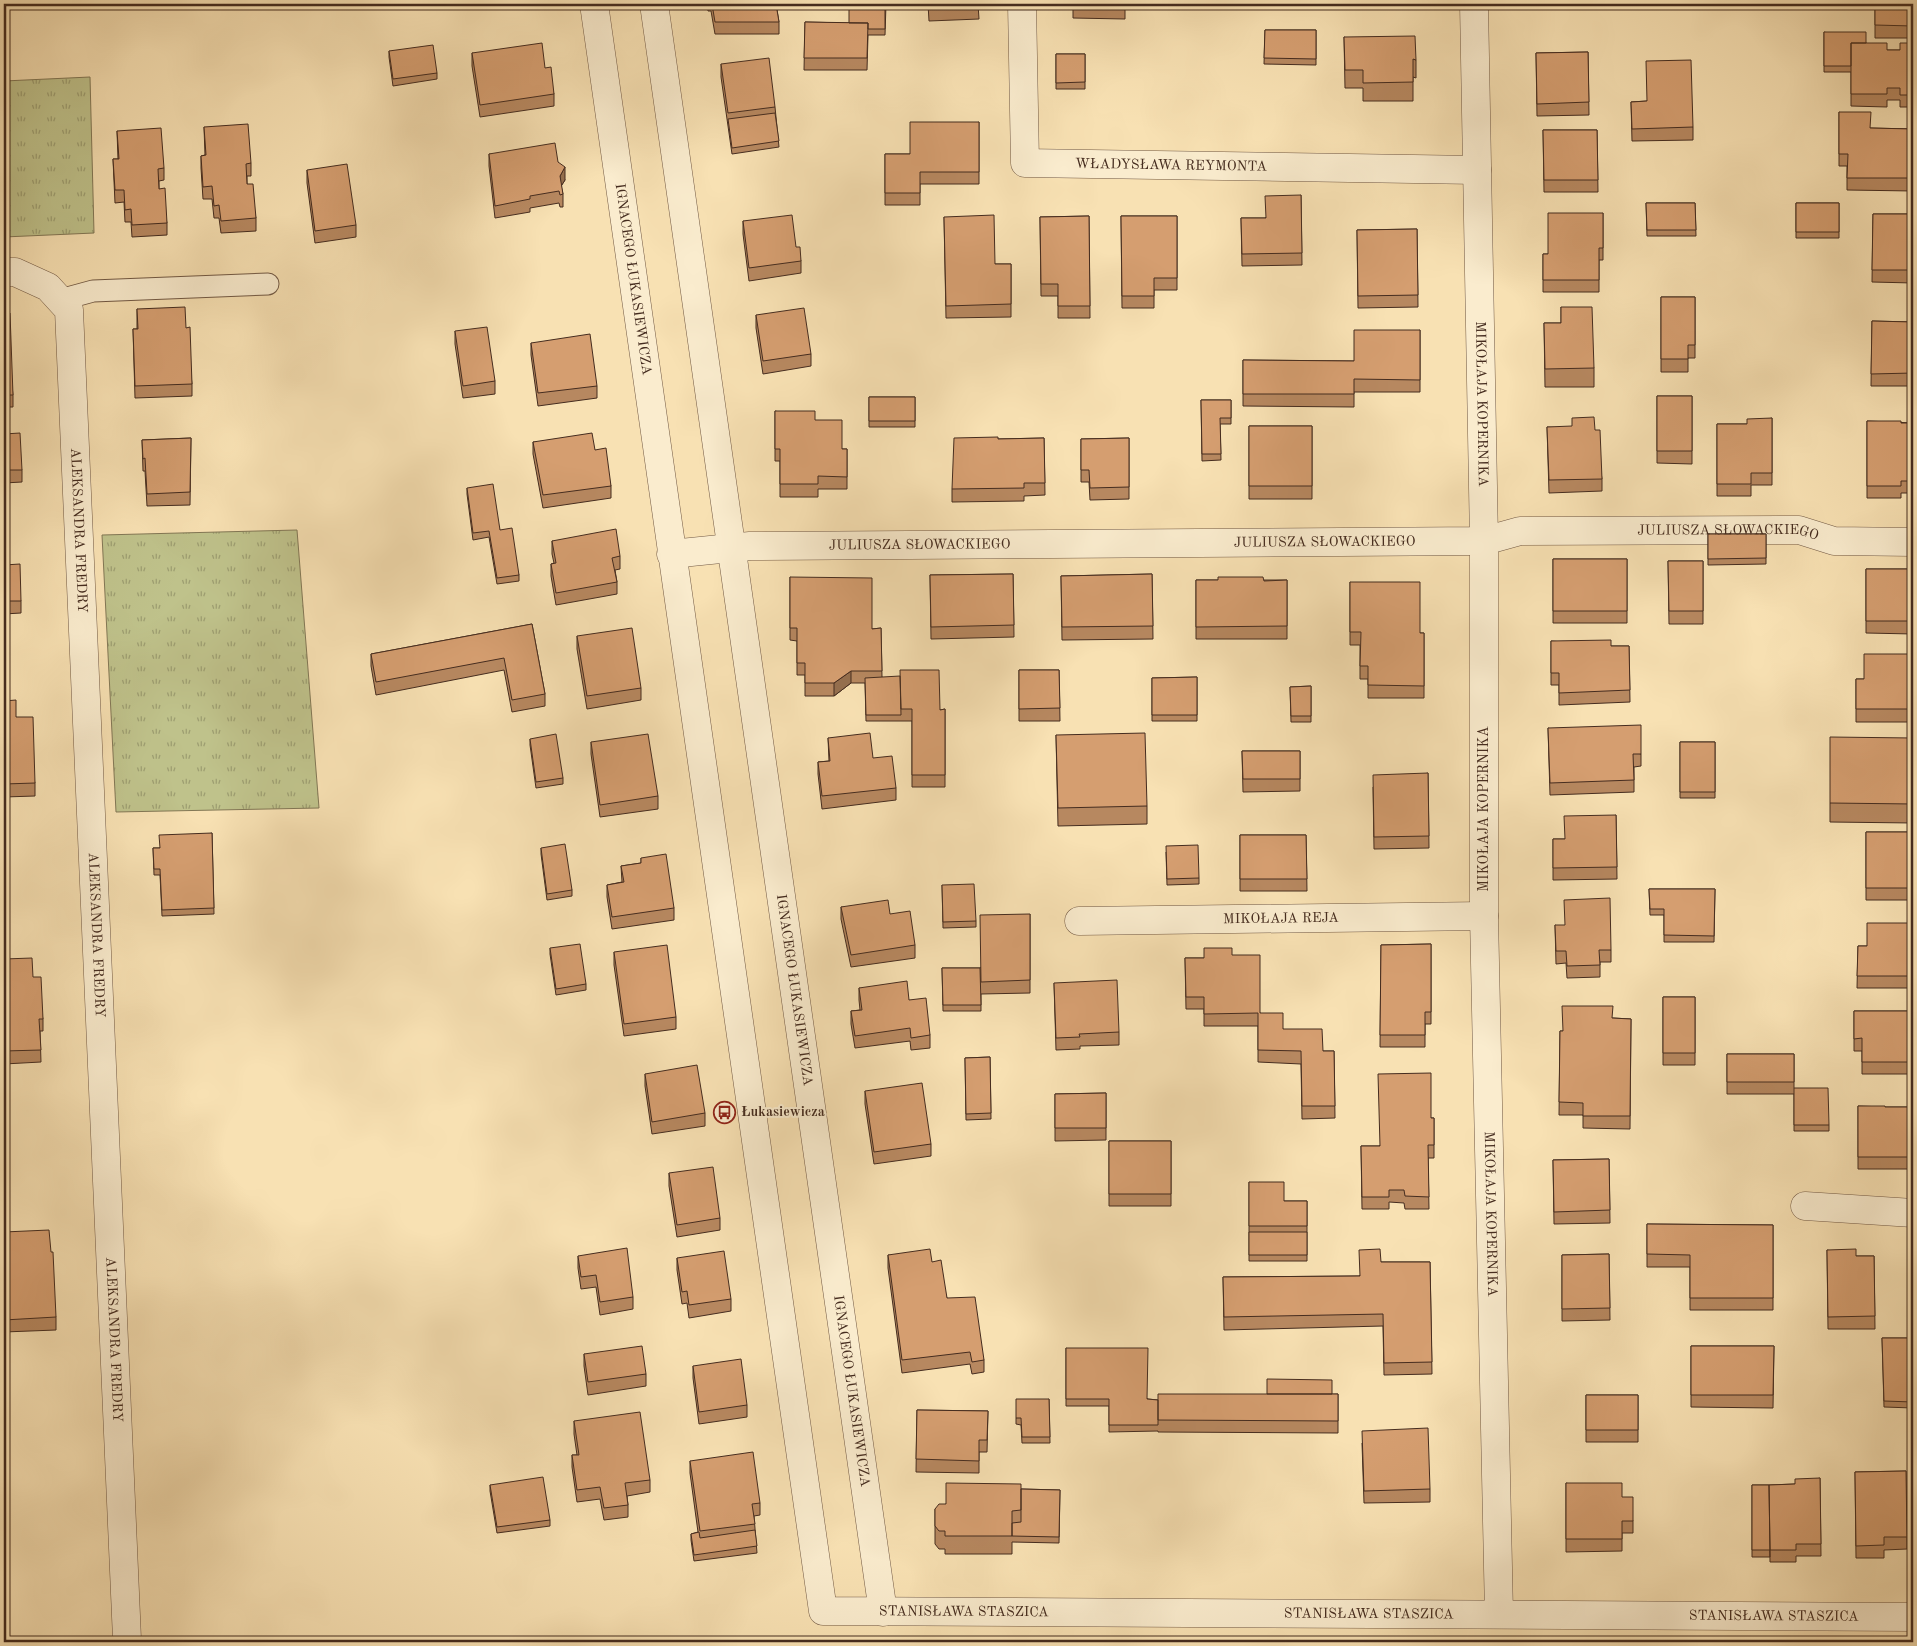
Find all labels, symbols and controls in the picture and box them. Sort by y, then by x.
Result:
street label: WŁADYSŁAWA REYMONTA [1075,157,1267,174]
street label: IGNACEGO ŁUKASIEWICZA [613,182,654,376]
street label: MIKOŁAJA KOPERNIKA [1473,321,1490,487]
street label: ALEKSANDRA FREDRY [68,447,89,613]
street label: JULIUSZA SŁOWACKIEGO [1637,523,1821,543]
street label: JULIUSZA SŁOWACKIEGO [1234,534,1416,550]
street label: JULIUSZA SŁOWACKIEGO [829,537,1011,552]
street label: MIKOŁAJA KOPERNIKA [1477,726,1491,892]
street label: ALEKSANDRA FREDRY [86,852,107,1018]
street label: IGNACEGO ŁUKASIEWICZA [774,893,815,1087]
street label: MIKOŁAJA REJA [1223,911,1339,926]
bus stop icon: Łukasiewicza [713,1100,737,1124]
place label: Łukasiewicza [741,1105,825,1119]
street label: MIKOŁAJA KOPERNIKA [1482,1131,1499,1297]
street label: ALEKSANDRA FREDRY [103,1257,125,1423]
street label: IGNACEGO ŁUKASIEWICZA [831,1294,872,1488]
street label: STANISŁAWA STASZICA [879,1604,1049,1619]
street label: STANISŁAWA STASZICA [1284,1607,1454,1621]
street label: STANISŁAWA STASZICA [1689,1609,1859,1624]

